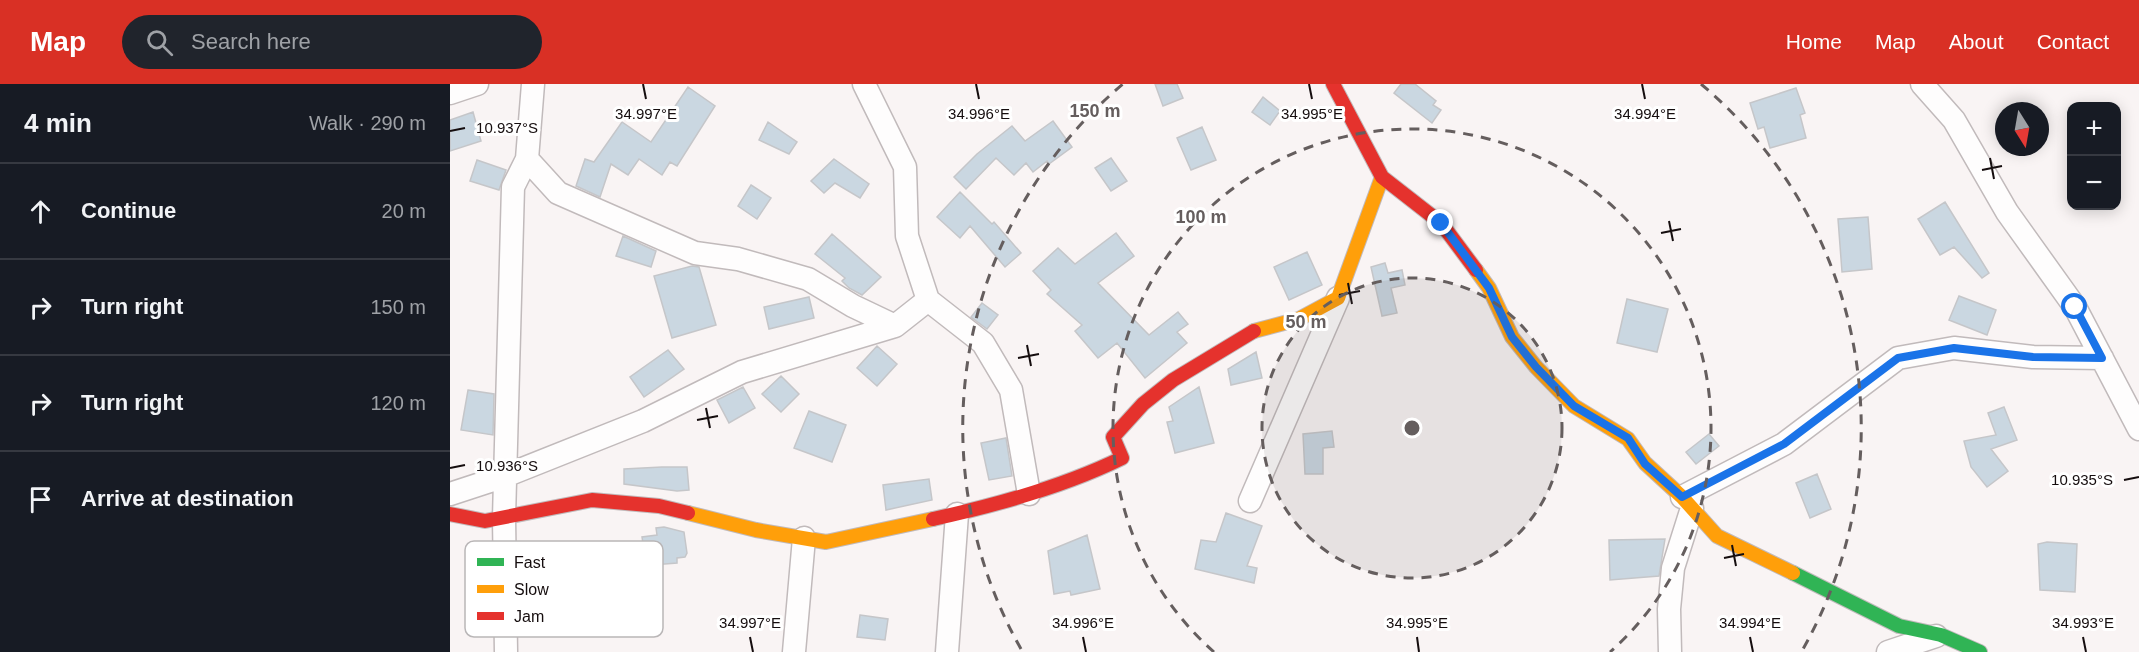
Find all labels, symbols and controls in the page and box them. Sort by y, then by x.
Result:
search box [122,15,542,69]
text: Map [30,26,86,57]
icon: search [143,26,176,59]
text: Search here [191,29,311,54]
text: Home [1786,30,1842,53]
text: Map [1875,30,1916,53]
text: About [1949,30,2004,53]
text: Contact [2037,30,2109,53]
text: 150 m [1069,101,1121,121]
north arrow [1995,102,2049,156]
map controls [2067,102,2121,210]
button: + [2067,102,2121,156]
text: 34.997°E [615,105,677,122]
text: 34.996°E [948,105,1010,122]
text: 34.995°E [1281,105,1343,122]
text: 34.994°E [1614,105,1676,122]
text: 4 min [24,108,92,138]
text: Walk · 290 m [309,112,426,134]
text: 10.937°S [476,119,538,136]
button: − [2067,156,2121,210]
icon: ahead [24,195,57,228]
text: Continue [81,198,176,223]
text: 20 m [382,200,426,222]
text: 100 m [1175,207,1227,227]
route end [1427,209,1453,235]
icon: right [24,291,57,324]
route start [2061,293,2087,319]
text: Turn right [81,294,183,319]
text: 150 m [370,296,426,318]
text: 50 m [1285,312,1327,332]
icon: right [24,387,57,420]
text: Turn right [81,390,183,415]
text: 120 m [370,392,426,414]
centre of rings [1402,418,1422,438]
text: 10.936°S [476,457,538,474]
text: 10.935°S [2051,471,2113,488]
icon: arrive [24,483,57,516]
text: Arrive at destination [81,486,294,511]
legend [465,541,663,637]
text: Fast [514,554,546,571]
text: Slow [514,581,549,598]
text: Jam [514,608,544,625]
text: 34.997°E [719,614,781,631]
text: 34.996°E [1052,614,1114,631]
text: 34.995°E [1386,614,1448,631]
text: 34.994°E [1719,614,1781,631]
text: 34.993°E [2052,614,2114,631]

